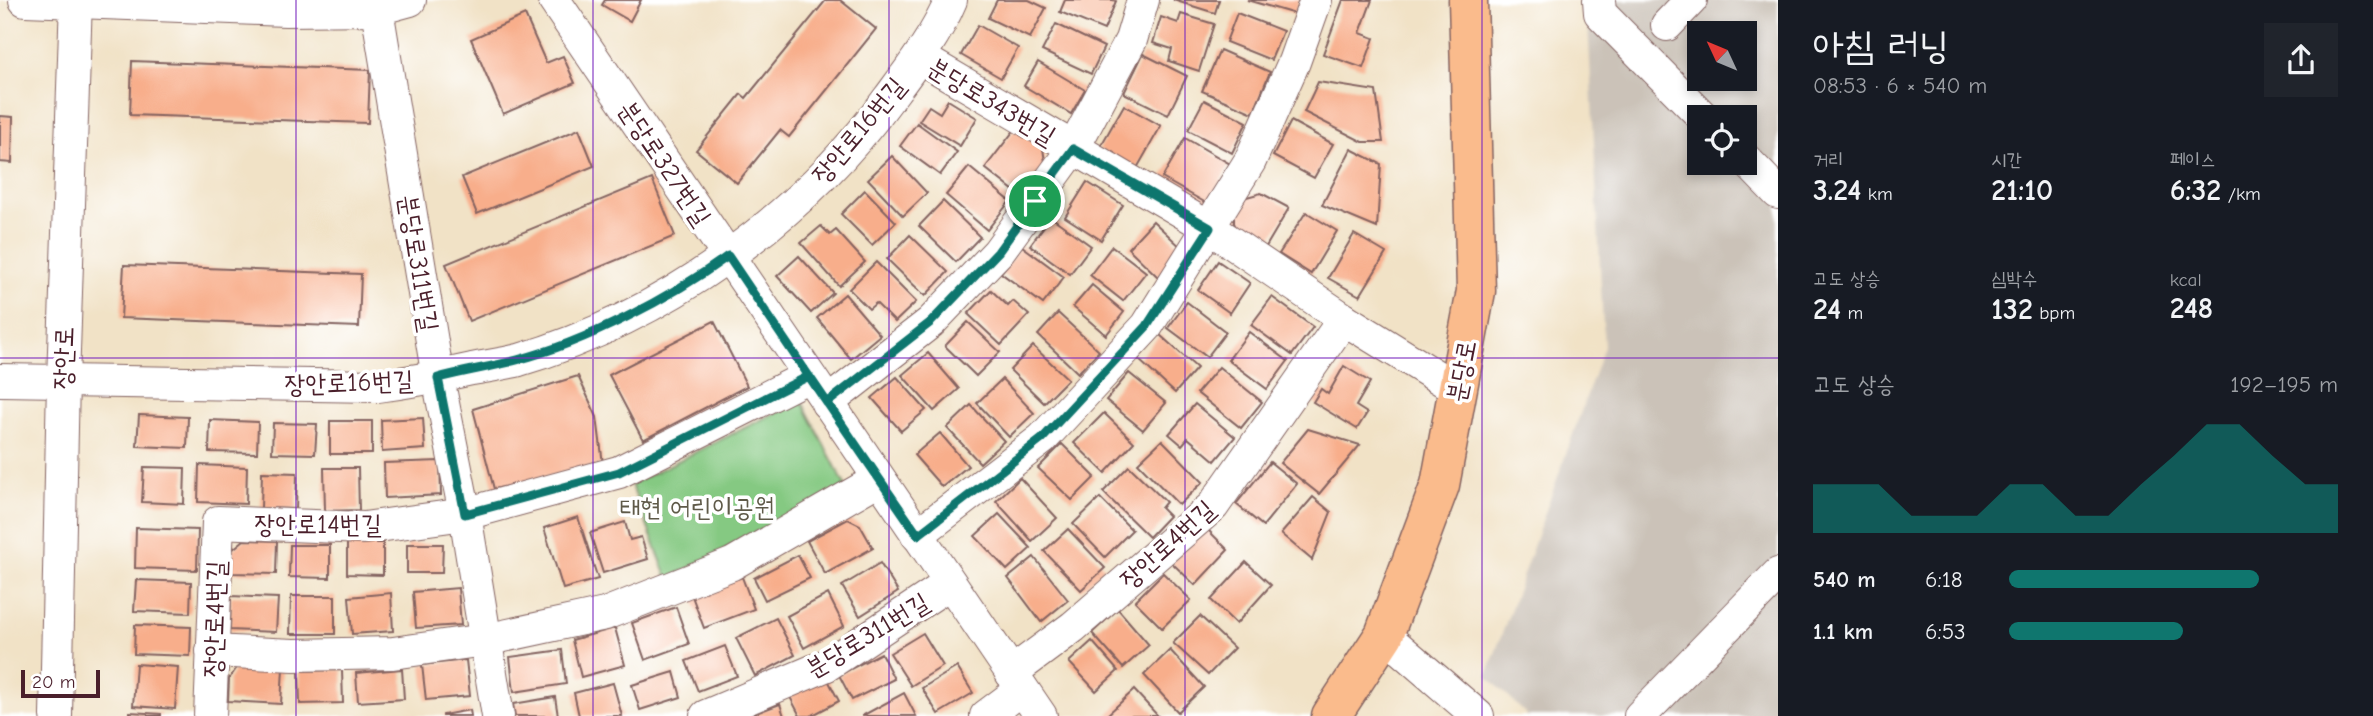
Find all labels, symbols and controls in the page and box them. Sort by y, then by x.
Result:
north arrow [1687,21,1757,91]
map controls [1687,21,1757,175]
button: share [2264,23,2338,97]
text: 아침 러닝 [1813,24,1949,68]
street label: 분당로343번길 [922,52,1061,152]
street label: 장안로16번길 [806,72,912,190]
text: 08:53 · 6 × 540 m [1813,72,1987,99]
street label: 분당로327번길 [612,96,717,232]
button: locate [1687,105,1757,175]
text: 거리 [1813,149,1844,171]
text: 시간 [1991,149,2022,171]
text: 페이스 [2170,149,2216,171]
pin [1005,171,1065,231]
text: 3.24 [1813,173,1861,208]
text: 21:10 [1991,173,2053,208]
text: 6:32 [2170,173,2221,208]
icon: arrive [1016,182,1054,220]
text: km [1861,183,1893,205]
text: /km [2221,183,2261,205]
street label: 분당로311번길 [392,192,444,334]
text: 고도 상승 [1813,268,1881,290]
text: 심박수 [1991,268,2037,290]
text: kcal [2170,269,2202,291]
text: 248 [2170,291,2213,326]
text: 24 [1813,292,1841,327]
text: 132 [1991,292,2033,327]
text: m [1841,302,1863,324]
text: bpm [2033,302,2075,324]
street label: 장안로 [48,326,80,390]
street label: 분당로 [1441,338,1483,405]
street label: 장안로16번길 [284,366,414,400]
text: 고도 상승 [1813,371,1895,398]
text: 192–195 m [2230,371,2338,398]
park label: 태현 어린이공원 [619,493,775,523]
street label: 장안로4번길 [1114,494,1221,595]
street label: 장안로14번길 [254,510,382,540]
street label: 장안로4번길 [198,560,232,678]
text: 540 m [1813,566,1876,593]
text: 6:18 [1925,566,1963,593]
street label: 분당로311번길 [800,587,935,684]
text: 1.1 km [1813,618,1873,645]
text: 6:53 [1925,618,1966,645]
scale bar [21,667,100,699]
text: 20 m [32,671,76,693]

